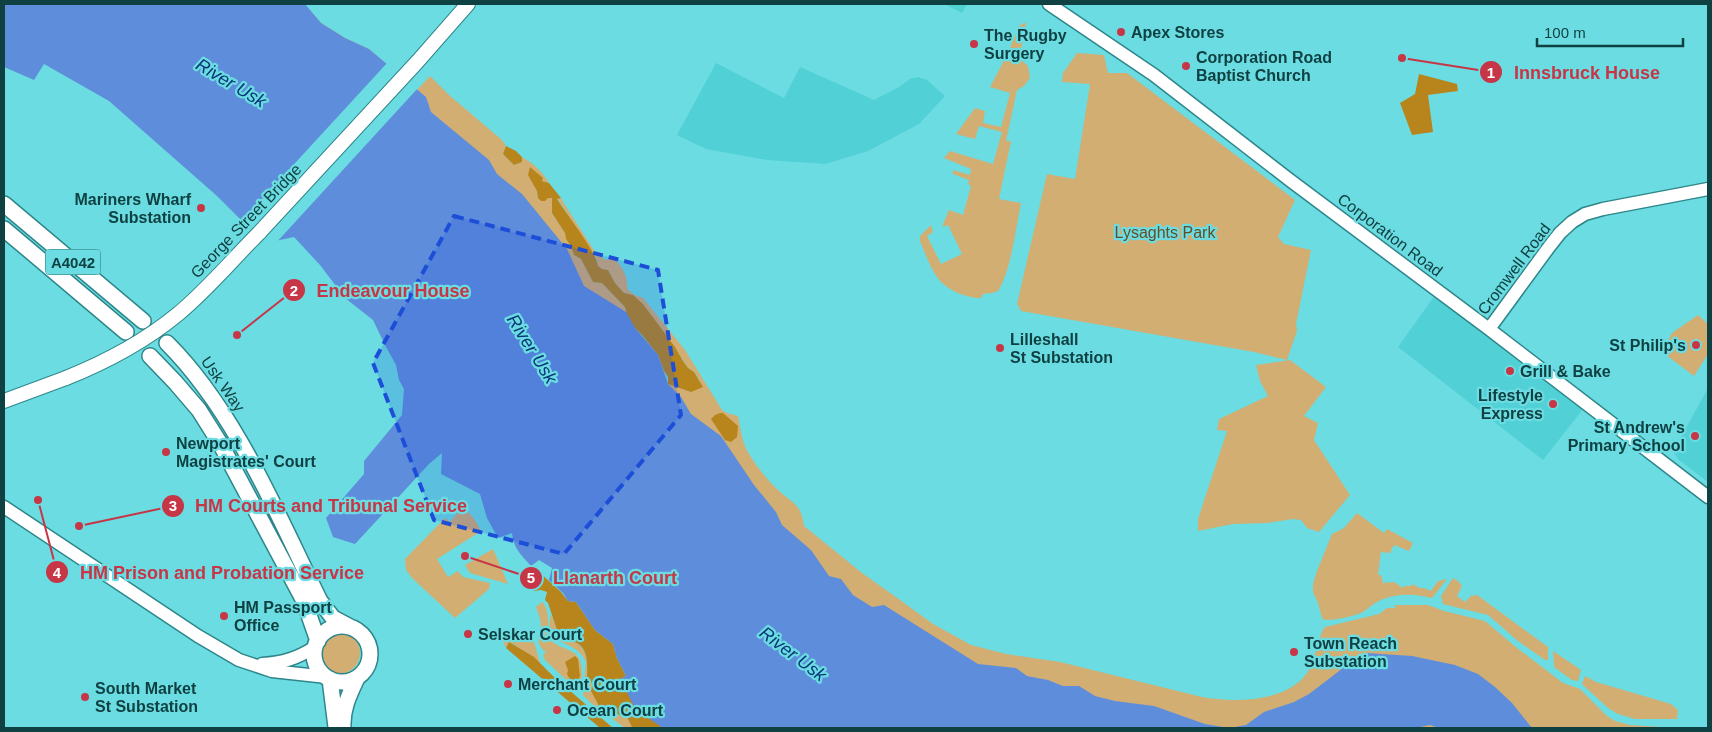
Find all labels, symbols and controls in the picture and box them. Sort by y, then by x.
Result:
scale bar [1537,15,1683,47]
place label: Apex Stores [1131,24,1224,41]
text: 100 m [1544,24,1586,41]
marker: Apex Stores [1115,26,1127,38]
place label: The Rugby Surgery [984,27,1067,62]
marker: The Rugby Surgery [968,38,980,50]
place label: Corporation Road Baptist Church [1196,49,1332,84]
water label: River Usk [192,54,270,112]
callout: Innsbruck House [1479,56,1670,89]
marker: Corporation Road Baptist Church [1180,60,1192,72]
text: Innsbruck House [1514,63,1660,83]
text: 1 [1487,64,1495,81]
street label: George Street Bridge [187,161,305,281]
street label: Corporation Road [1334,190,1446,280]
place label: Mariners Wharf Substation [75,191,192,226]
marker: Mariners Wharf Substation [195,202,207,214]
street label: Cromwell Road [1474,220,1554,318]
park label: Lysaghts Park [1115,224,1216,241]
road number: A4042 [46,250,100,274]
callout: Endeavour House [281,274,479,307]
text: Endeavour House [316,281,470,301]
text: 2 [290,282,298,299]
water label: River Usk [503,311,562,388]
place label: Lilleshall St Substation [1010,331,1113,366]
place label: St Philip's [1609,337,1686,354]
marker: St Philip's [1690,339,1702,351]
marker: Lilleshall St Substation [994,342,1006,354]
street label: Usk Way [198,353,248,415]
place label: Grill & Bake [1520,363,1611,380]
marker: Grill & Bake [1504,365,1516,377]
place label: Lifestyle Express [1478,387,1543,422]
marker: Lifestyle Express [1547,398,1559,410]
place label: St Andrew's Primary School [1568,419,1685,454]
marker: St Andrew's Primary School [1689,430,1701,442]
place label: Newport Magistrates' Court [176,435,317,470]
marker: Newport Magistrates' Court [160,446,172,458]
callout: HM Courts and Tribunal Service [160,489,477,522]
text: HM Courts and Tribunal Service [195,496,467,516]
text: 3 [169,497,177,514]
callout: HM Prison and Probation Service [45,556,374,589]
callout: Llanarth Court [518,561,687,594]
text: HM Prison and Probation Service [80,563,364,583]
text: 4 [53,564,62,581]
text: Llanarth Court [553,568,677,588]
text: 5 [527,569,535,586]
place label: HM Passport Office [234,599,332,634]
marker: HM Passport Office [218,610,230,622]
water label: River Usk [756,623,831,686]
place label: Selskar Court [478,626,583,643]
marker: Selskar Court [462,628,474,640]
place label: Town Reach Substation [1304,635,1397,670]
marker: Town Reach Substation [1288,646,1300,658]
place label: Merchant Court [518,676,637,693]
marker: Merchant Court [502,678,514,690]
place label: South Market St Substation [95,680,198,715]
marker: South Market St Substation [79,691,91,703]
place label: Ocean Court [567,702,664,719]
marker: Ocean Court [551,704,563,716]

